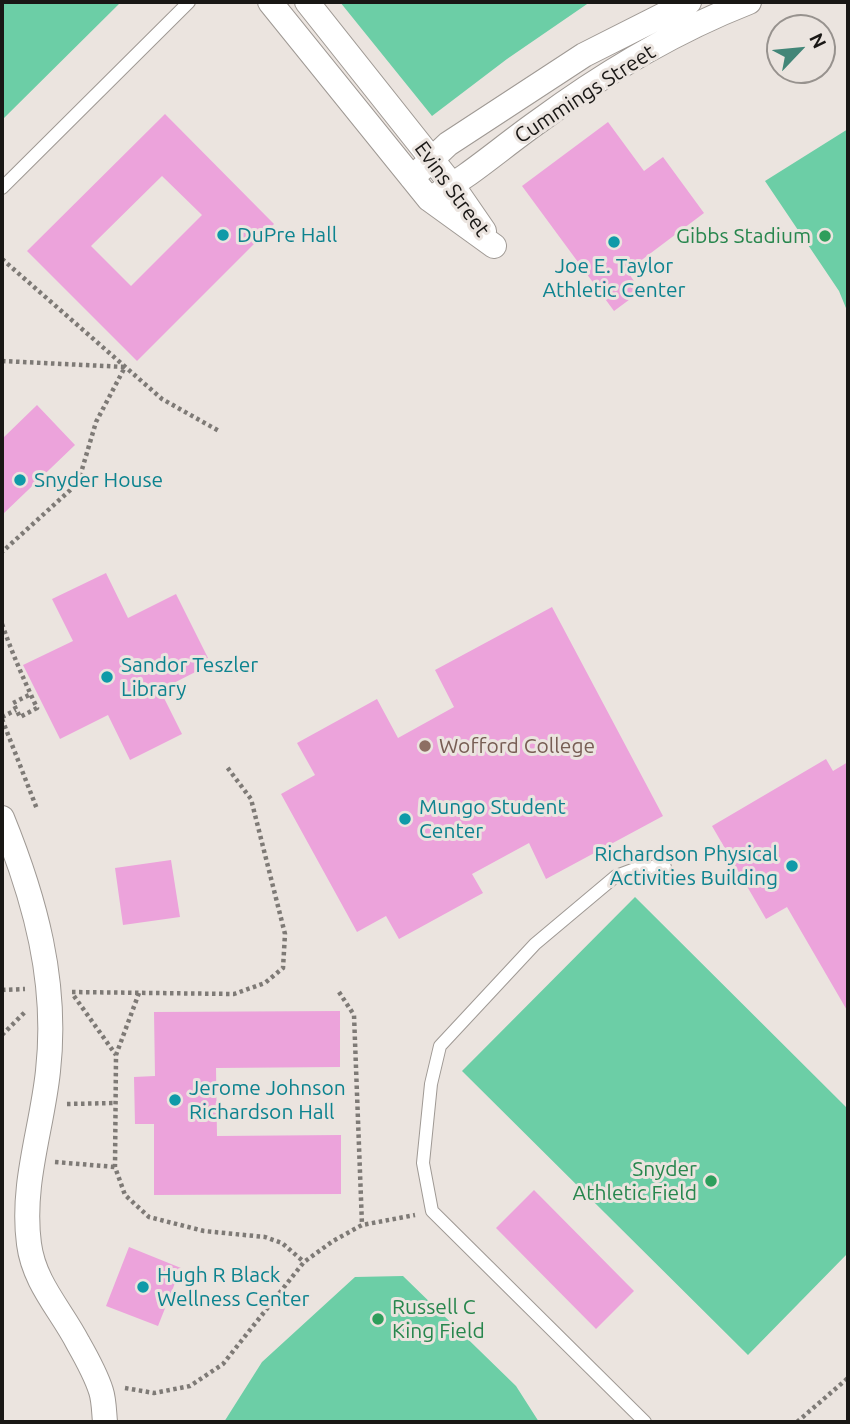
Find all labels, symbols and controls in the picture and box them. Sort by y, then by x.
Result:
north arrow [766,14,836,84]
text: N [805,29,831,52]
street label: Cummings Street [510,39,660,149]
street label: Evins Street [409,137,495,241]
place label: DuPre Hall [237,222,337,248]
place label: Gibbs Stadium [676,223,811,249]
marker: DuPre Hall [215,227,231,243]
marker: Gibbs Stadium [817,228,833,244]
marker: Joe E. Taylor Athletic Center [606,234,622,250]
place label: Joe E. Taylor Athletic Center [542,253,686,303]
place label: Snyder House [34,467,163,493]
marker: Snyder House [12,472,28,488]
place label: Sandor Teszler Library [121,652,258,702]
marker: Sandor Teszler Library [99,669,115,685]
place label: Wofford College [439,733,595,759]
marker: Wofford College [417,738,433,754]
place label: Mungo Student Center [419,794,566,844]
marker: Mungo Student Center [397,811,413,827]
place label: Richardson Physical Activities Building [594,841,778,891]
marker: Richardson Physical Activities Building [784,858,800,874]
place label: Jerome Johnson Richardson Hall [189,1075,346,1125]
marker: Jerome Johnson Richardson Hall [167,1092,183,1108]
place label: Snyder Athletic Field [573,1156,697,1206]
marker: Snyder Athletic Field [703,1173,719,1189]
place label: Hugh R Black Wellness Center [157,1262,310,1312]
marker: Hugh R Black Wellness Center [135,1279,151,1295]
place label: Russell C King Field [392,1294,485,1344]
marker: Russell C King Field [370,1311,386,1327]

